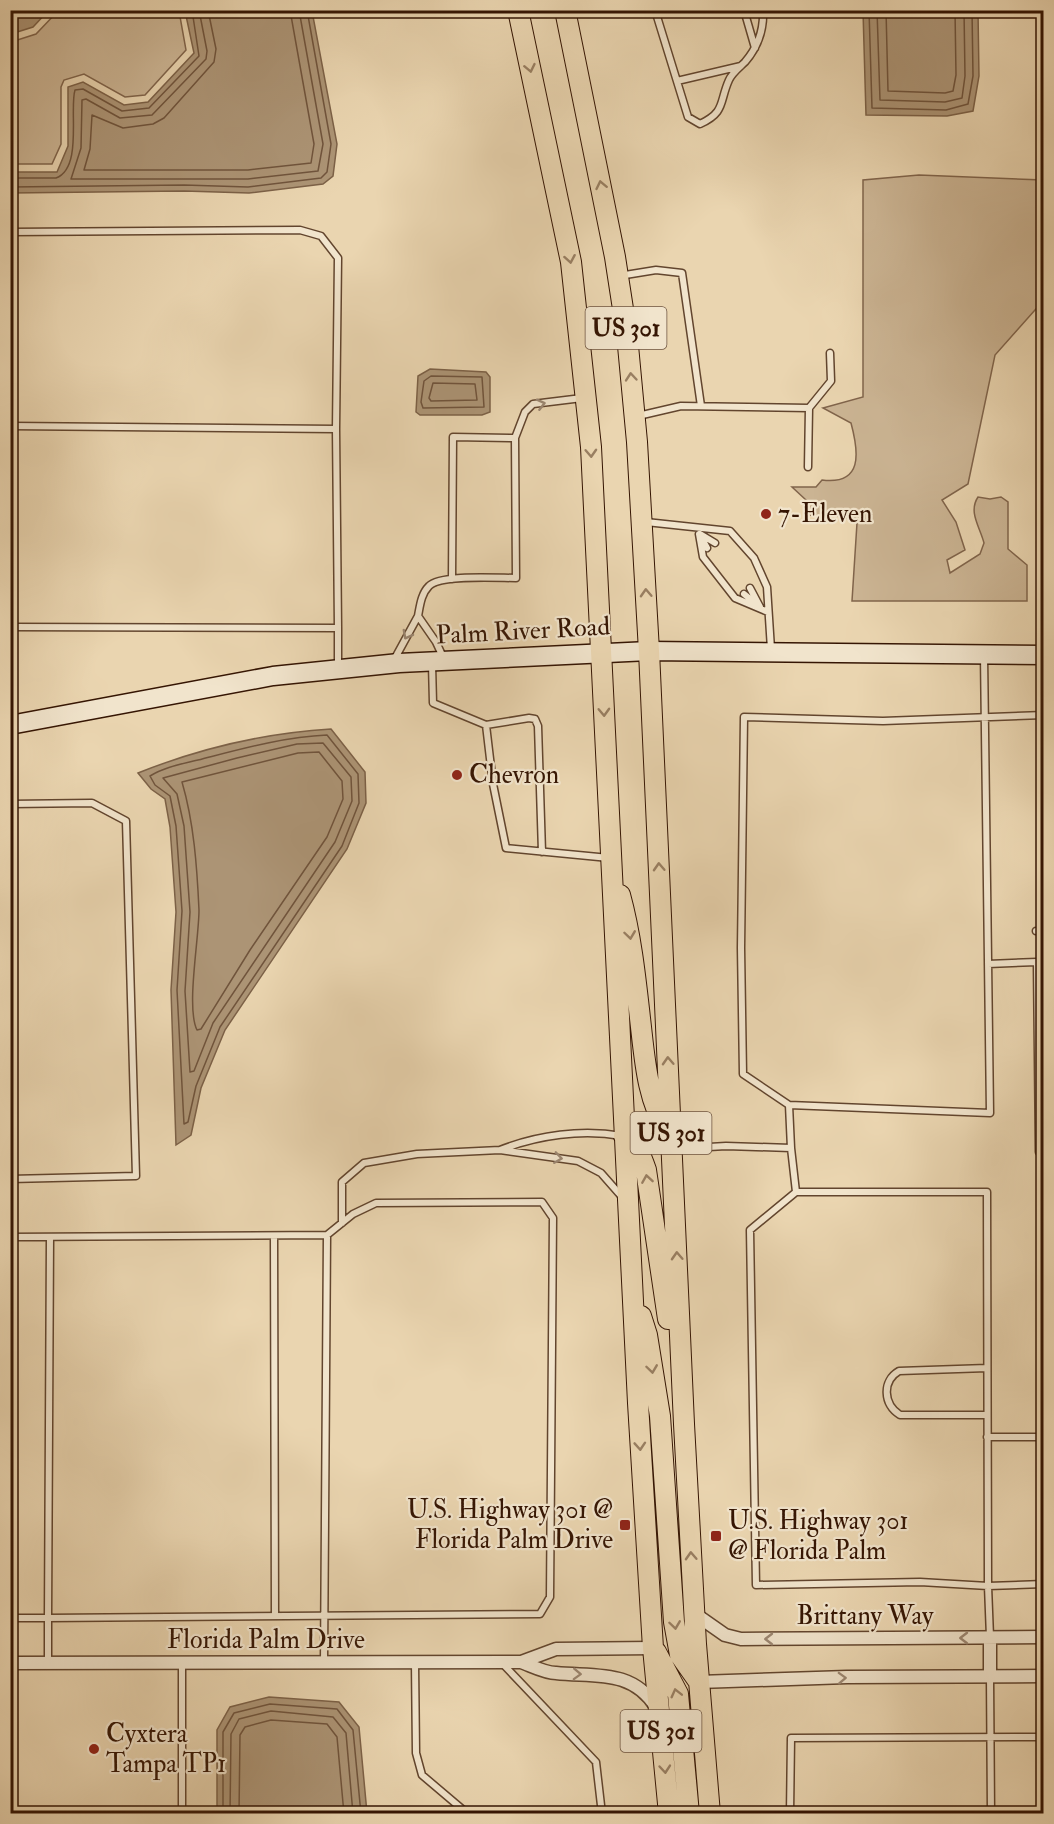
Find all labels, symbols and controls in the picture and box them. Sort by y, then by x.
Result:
one-way arrow [523,62,536,72]
one-way arrow [595,180,608,190]
one-way arrow [563,254,576,264]
road number: US 301 [586,307,666,349]
one-way arrow [625,373,638,382]
one-way arrow [536,398,546,411]
one-way arrow [585,448,598,457]
place label: 7-Eleven [778,498,872,530]
marker: 7-Eleven [759,507,773,521]
one-way arrow [639,588,652,597]
street label: Palm River Road [435,610,611,652]
one-way arrow [403,629,414,640]
one-way arrow [598,707,610,716]
place label: Chevron [469,759,559,791]
marker: Chevron [450,768,464,782]
one-way arrow [652,862,665,871]
one-way arrow [623,930,635,940]
one-way arrow [661,1057,674,1066]
road number: US 301 [630,1112,712,1154]
one-way arrow [553,1152,562,1164]
one-way arrow [641,1175,654,1185]
one-way arrow [670,1252,683,1261]
one-way arrow [646,1364,658,1373]
one-way arrow [634,1442,647,1451]
place label: U.S. Highway 301 @ Florida Palm Drive [407,1494,613,1556]
place label: U.S. Highway 301 @ Florida Palm [728,1505,909,1567]
marker: U.S. Highway 301 @ Florida Palm Drive [618,1518,632,1532]
marker: U.S. Highway 301 @ Florida Palm [709,1529,723,1543]
one-way arrow [685,1551,698,1560]
street label: Brittany Way [797,1600,934,1632]
one-way arrow [668,1621,680,1630]
street label: Florida Palm Drive [167,1624,365,1656]
one-way arrow [960,1632,969,1645]
one-way arrow [765,1633,774,1645]
one-way arrow [573,1668,582,1680]
one-way arrow [837,1671,846,1684]
one-way arrow [671,1688,684,1698]
road number: US 301 [620,1710,702,1752]
place label: Cyxtera Tampa TP1 [106,1718,226,1781]
marker: Cyxtera Tampa TP1 [87,1742,101,1756]
one-way arrow [658,1765,671,1774]

